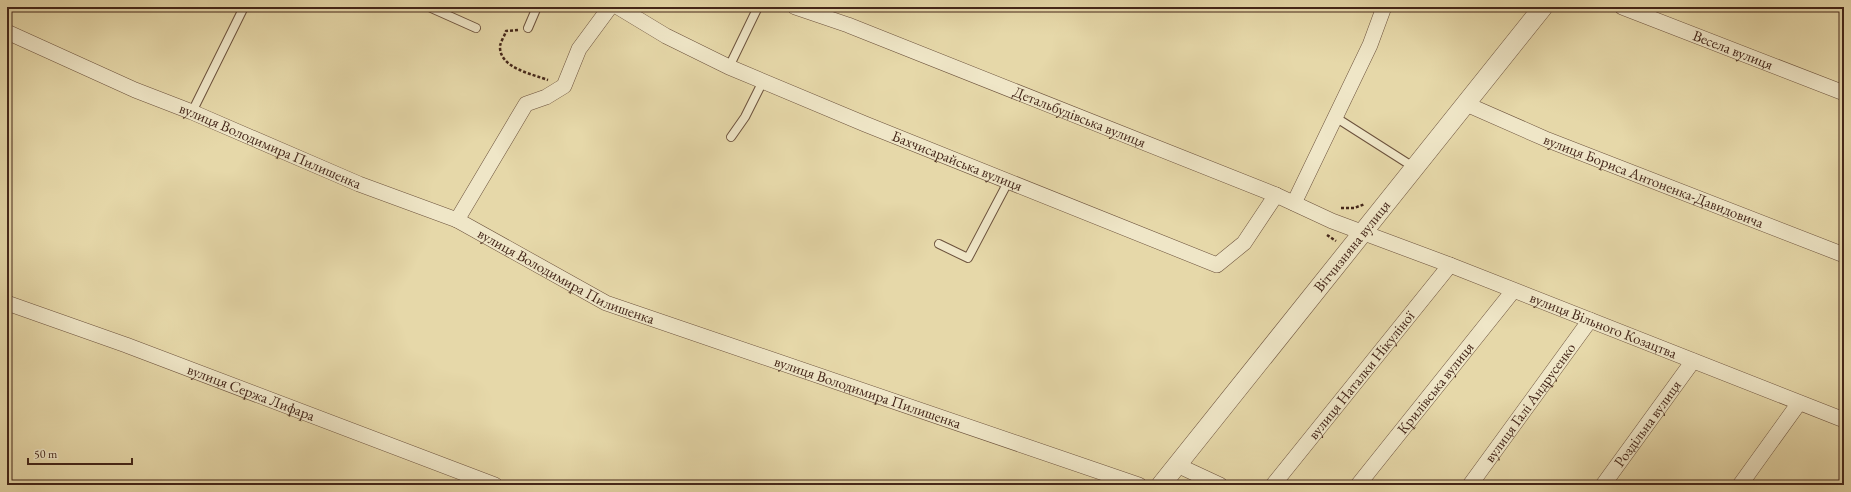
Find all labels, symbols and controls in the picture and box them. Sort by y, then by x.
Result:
street label: Весела вулиця [1690,25,1776,74]
street label: Детальбудівська вулиця [1010,82,1149,151]
street label: вулиця Володимира Пилишенка [177,98,364,193]
street label: Бахчисарайська вулиця [889,126,1026,195]
street label: вулиця Бориса Антоненка-Давидовича [1541,129,1767,232]
street label: Вітчизняна вулиця [1309,196,1394,295]
street label: вулиця Володимира Пилишенка [474,223,657,328]
street label: вулиця Вільного Козацтва [1527,287,1680,362]
street label: вулиця Наталки Нікуліної [1304,306,1419,443]
street label: Крилівська вулиця [1392,338,1478,438]
street label: вулиця Галі Андрусенко [1480,339,1579,466]
street label: вулиця Володимира Пилишенка [772,351,964,433]
street label: вулиця Сержа Лифара [185,359,318,425]
street label: Роздільна вулиця [1609,376,1685,470]
scale bar [28,440,132,466]
text: 50 m [34,446,58,462]

